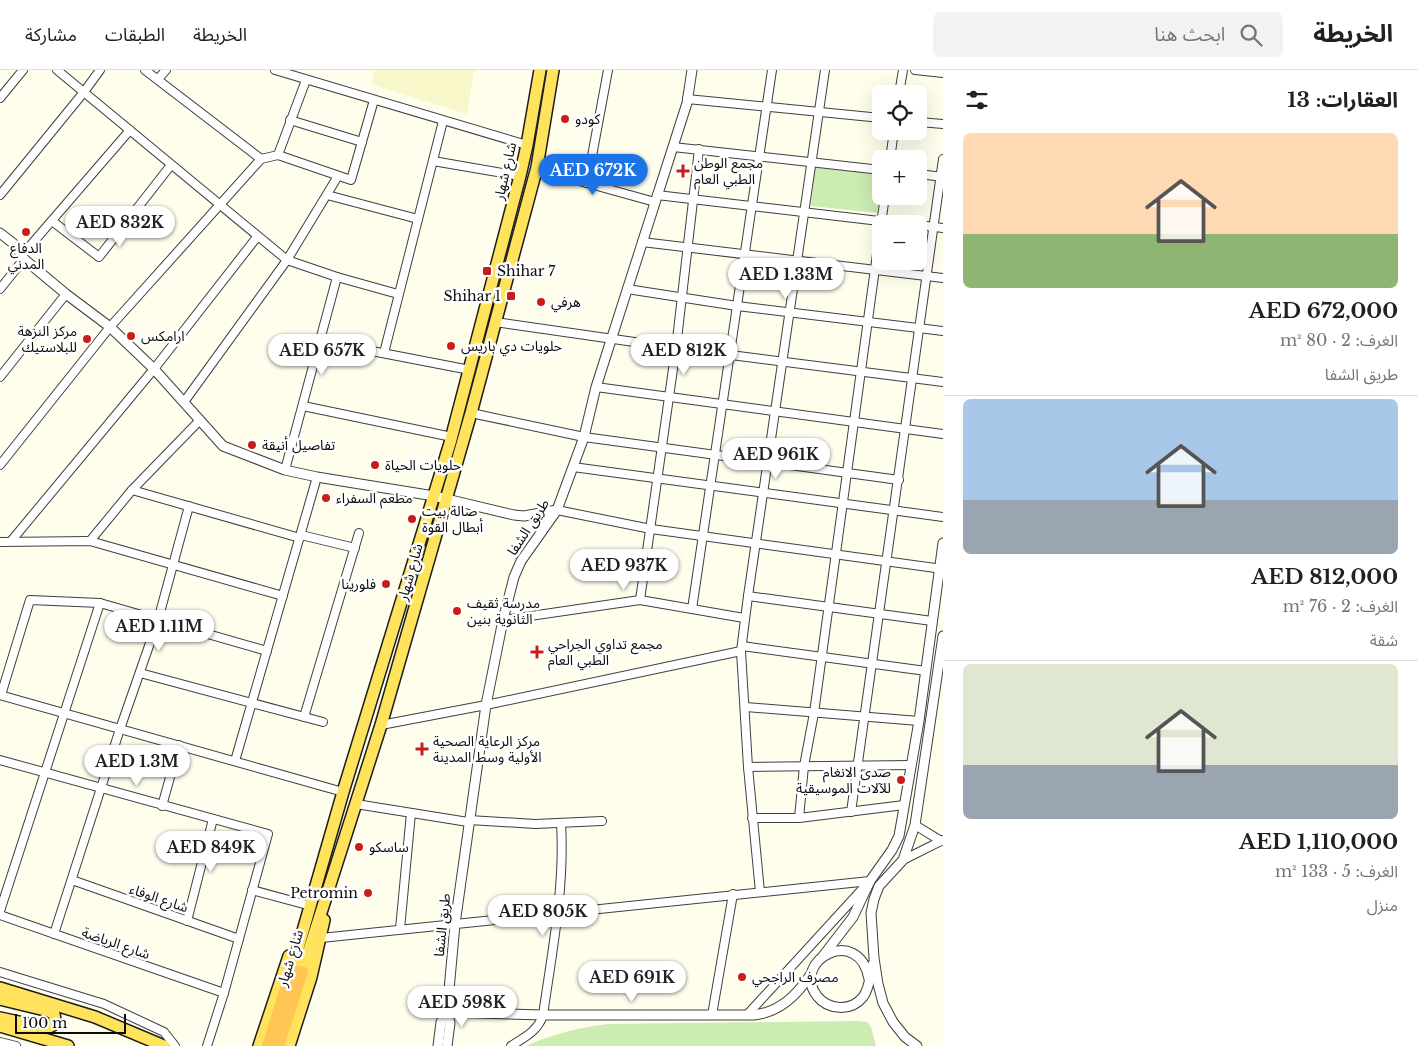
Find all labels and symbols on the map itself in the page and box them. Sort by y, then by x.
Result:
place label: كودو [575,110,601,128]
marker: كودو [559,113,571,125]
street label: شارع شهار [489,140,522,203]
pin: AED 672K [541,154,645,196]
place label: مجمع الوطن الطبي العام [694,154,763,190]
marker: مجمع الوطن الطبي العام [676,164,690,178]
pin: AED 832K [68,206,172,248]
marker: الدفاع المدني [20,226,32,238]
place label: الدفاع المدني [8,239,44,275]
pin: AED 1.33M [729,258,843,300]
place label: Shihar 7 [497,262,556,280]
marker: Shihar 7 [481,265,493,277]
place label: Shihar 1 [444,287,501,305]
marker: Shihar 1 [505,290,517,302]
place label: هرفي [551,293,581,313]
marker: هرفي [535,296,547,308]
place label: مركز النزهة للبلاستيك [18,322,77,356]
place label: ارامكس [141,327,185,345]
marker: ارامكس [125,330,137,342]
marker: مركز النزهة للبلاستيك [81,333,93,345]
pin: AED 657K [270,334,374,376]
pin: AED 812K [632,334,736,376]
place label: حلويات دي باريس [461,337,562,357]
marker: حلويات دي باريس [445,340,457,352]
place label: تفاصيل أنيقة [262,436,335,454]
pin: AED 961K [724,438,828,480]
marker: تفاصيل أنيقة [246,439,258,451]
place label: حلويات الحياة [385,456,461,474]
marker: حلويات الحياة [369,459,381,471]
place label: مطعم السفراء [336,489,413,509]
marker: مطعم السفراء [320,492,332,504]
street label: طريق الشفا [503,495,554,559]
place label: صالة بيت أبطال القوة [422,502,483,536]
marker: صالة بيت أبطال القوة [406,513,418,525]
street label: شارع شهار [393,541,429,604]
pin: AED 937K [572,548,676,591]
place label: فلورينا [341,575,376,593]
marker: فلورينا [380,578,392,590]
place label: مدرسة ثقيف الثانوية بنين [467,594,540,628]
marker: مدرسة ثقيف الثانوية بنين [451,605,463,617]
pin: AED 1.11M [102,610,216,652]
place label: مجمع تداوي الجراحي الطبي العام [548,635,663,671]
marker: مجمع تداوي الجراحي الطبي العام [530,645,544,659]
place label: مركز الرعاية الصحية الأولية وسط المدينة [433,732,542,766]
marker: مركز الرعاية الصحية الأولية وسط المدينة [415,742,429,756]
pin: AED 1.3M [85,744,189,787]
place label: صدى الانغام للآلات الموسيقية [796,763,891,797]
marker: صدى الانغام للآلات الموسيقية [895,774,907,786]
pin: AED 849K [159,830,263,873]
place label: ساسكو [369,838,409,856]
marker: ساسكو [353,841,365,853]
street label: شارع الوفاء [127,880,191,918]
place label: Petromin [290,884,358,902]
marker: Petromin [362,887,374,899]
street label: طريق الشفا [430,892,455,958]
pin: AED 805K [491,894,595,937]
street label: شارع الرياضة [79,923,153,965]
street label: شارع شهار [273,927,309,990]
pin: AED 691K [580,960,684,1003]
place label: مصرف الراجحي [752,968,839,988]
marker: مصرف الراجحي [736,971,748,983]
pin: AED 598K [410,986,514,1028]
scale bar [15,1011,126,1034]

